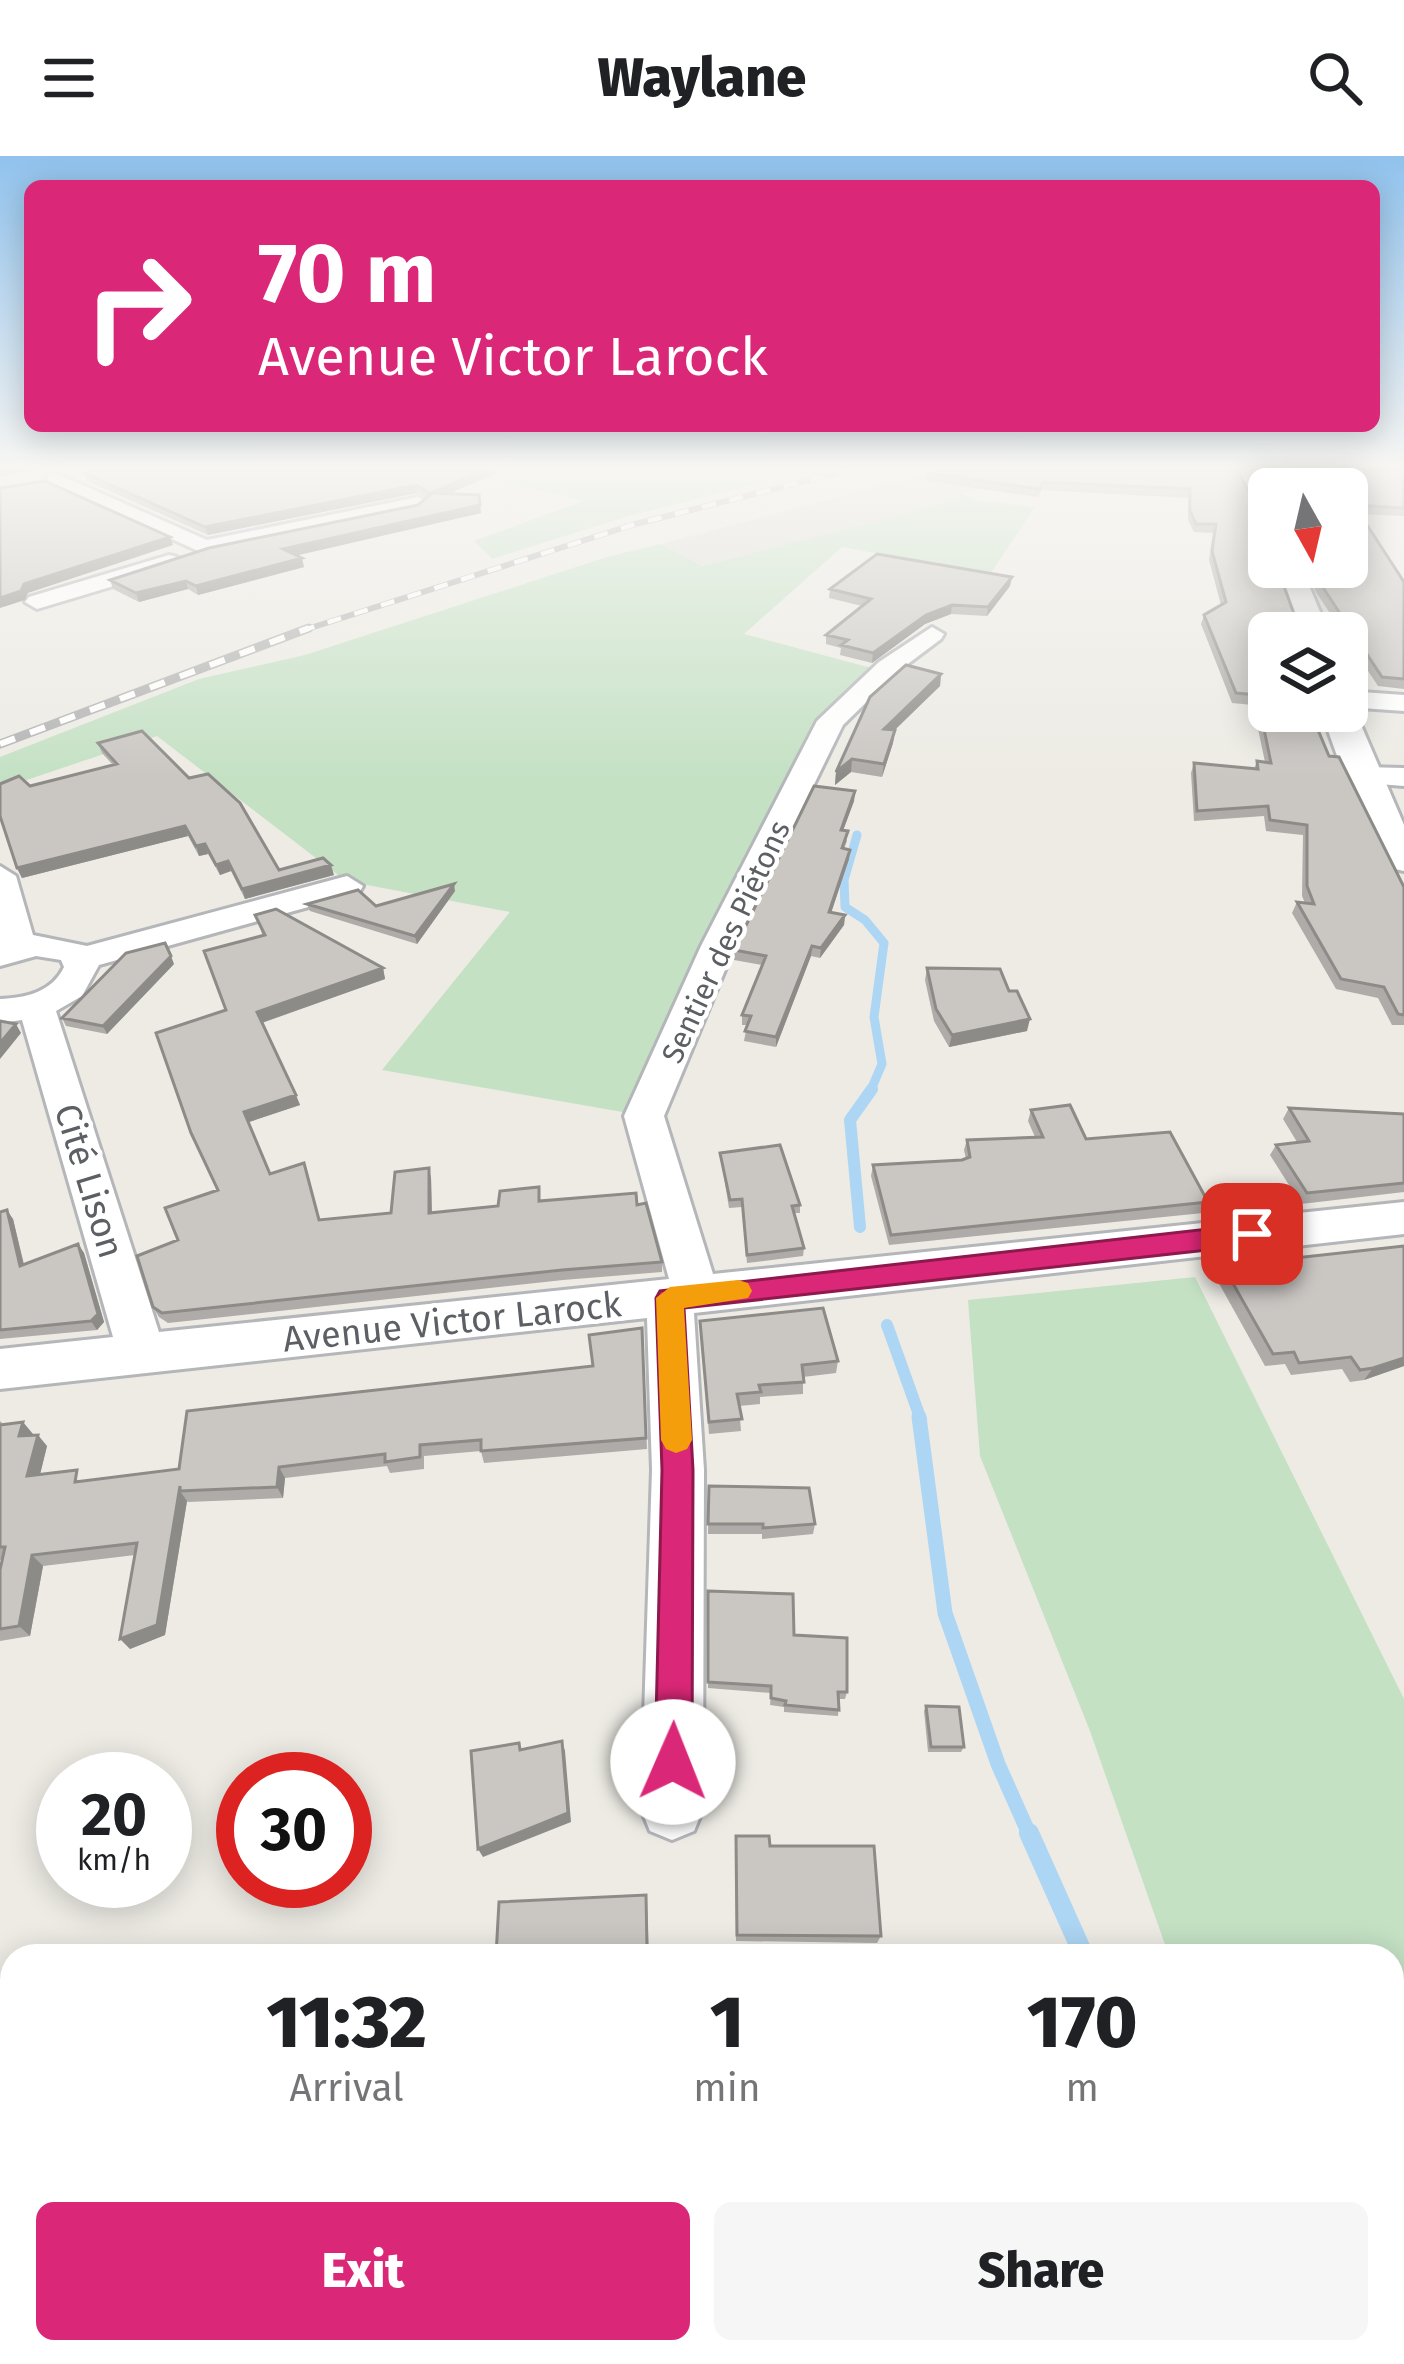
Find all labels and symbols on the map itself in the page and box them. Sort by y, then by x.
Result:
north arrow [1248,468,1368,588]
street label: Sentier des Piétons [654,815,798,1069]
street label: Cité Lison [45,1099,133,1263]
pin [1201,1183,1303,1285]
street label: Avenue Victor Larock [281,1282,624,1362]
position arrow [610,1699,736,1825]
speed limit sign: 30 [216,1752,372,1908]

